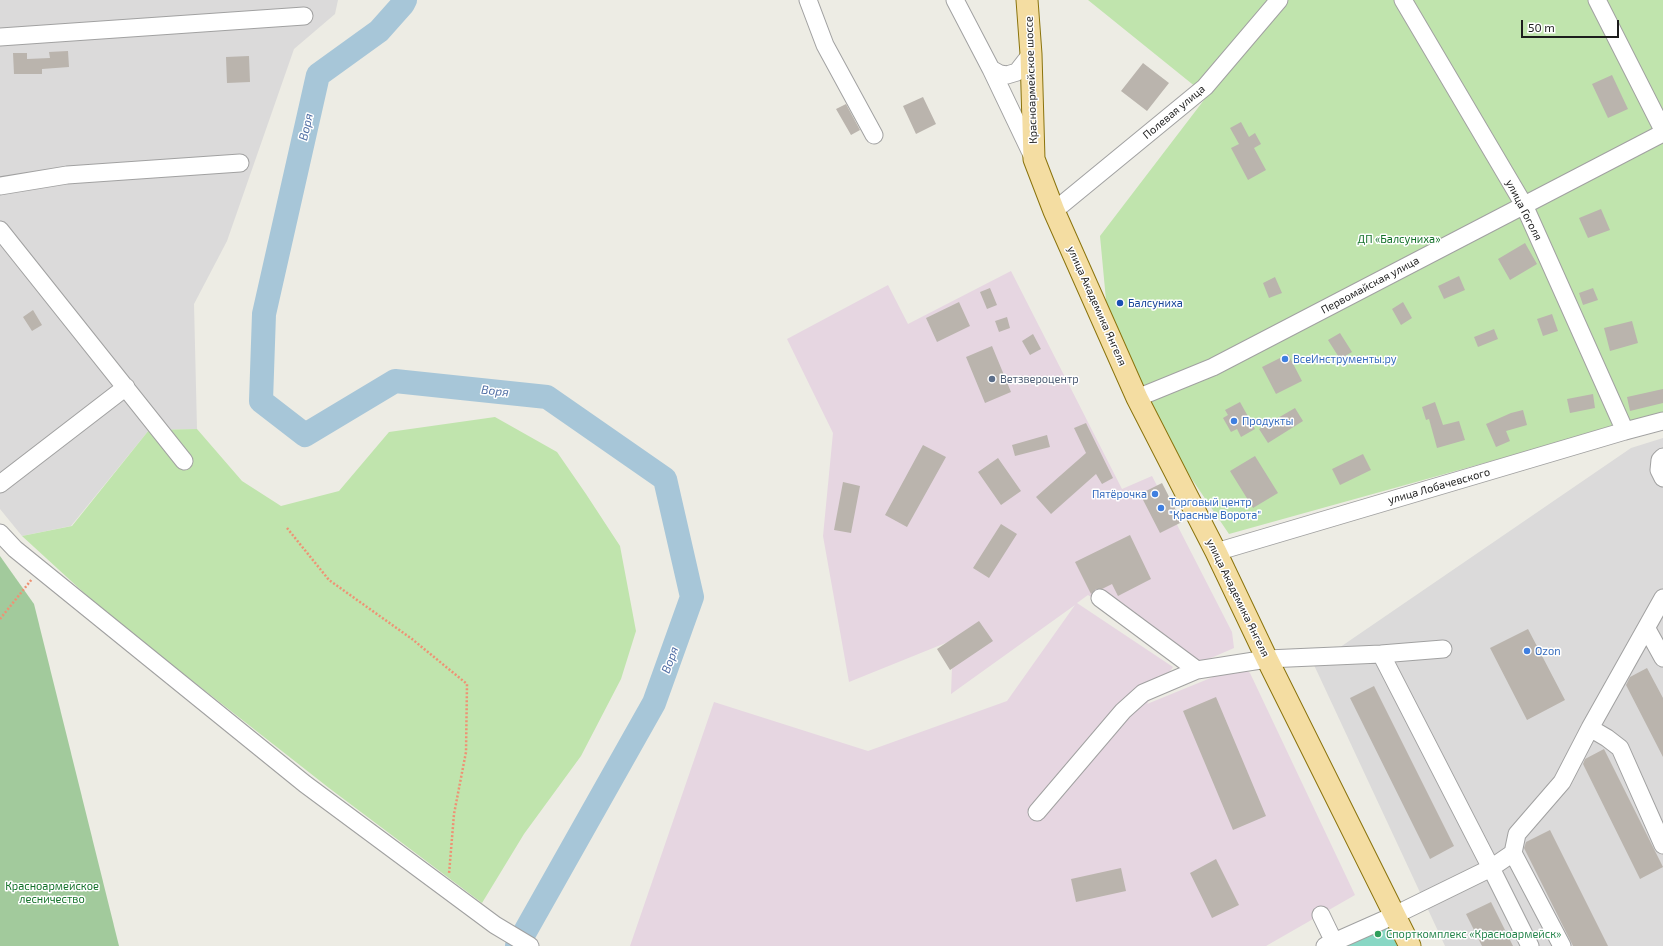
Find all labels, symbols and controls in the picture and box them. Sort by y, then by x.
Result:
scale bar [1523,12,1621,38]
street label: Красноармейское шоссе [1022,16,1040,144]
text: 50 m [1528,20,1555,34]
street label: Полевая улица [1140,82,1208,142]
water label: Воря [296,112,316,142]
street label: улица Гоголя [1503,177,1545,243]
park label: ДП «Балсуниха» [1358,232,1440,246]
street label: улица Академика Янгеля [1065,244,1129,368]
street label: Первомайская улица [1319,254,1421,316]
place label: Балсуниха [1128,296,1183,310]
marker: Балсуниха [1115,298,1125,308]
place label: ВсеИнструменты.ру [1293,352,1397,366]
marker: ВсеИнструменты.ру [1280,354,1290,364]
place label: Ветзвероцентр [1000,372,1079,386]
marker: Ветзвероцентр [987,374,997,384]
water label: Воря [481,382,509,400]
place label: Продукты [1242,414,1293,428]
marker: Продукты [1229,416,1239,426]
street label: улица Лобачевского [1386,465,1492,507]
place label: Пятёрочка [1092,487,1147,501]
marker: Пятёрочка [1150,489,1160,499]
place label: Торговый центр "Красные Ворота" [1169,495,1261,521]
marker: Торговый центр "Красные Ворота" [1156,503,1166,513]
street label: улица Академика Янгеля [1204,537,1272,659]
place label: Ozon [1535,644,1561,658]
water label: Воря [659,645,681,675]
marker: Ozon [1522,646,1532,656]
park label: Красноармейское лесничество [5,879,99,905]
place label: Спорткомплекс «Красноармейск» [1386,927,1561,941]
marker: Спорткомплекс «Красноармейск» [1373,929,1383,939]

